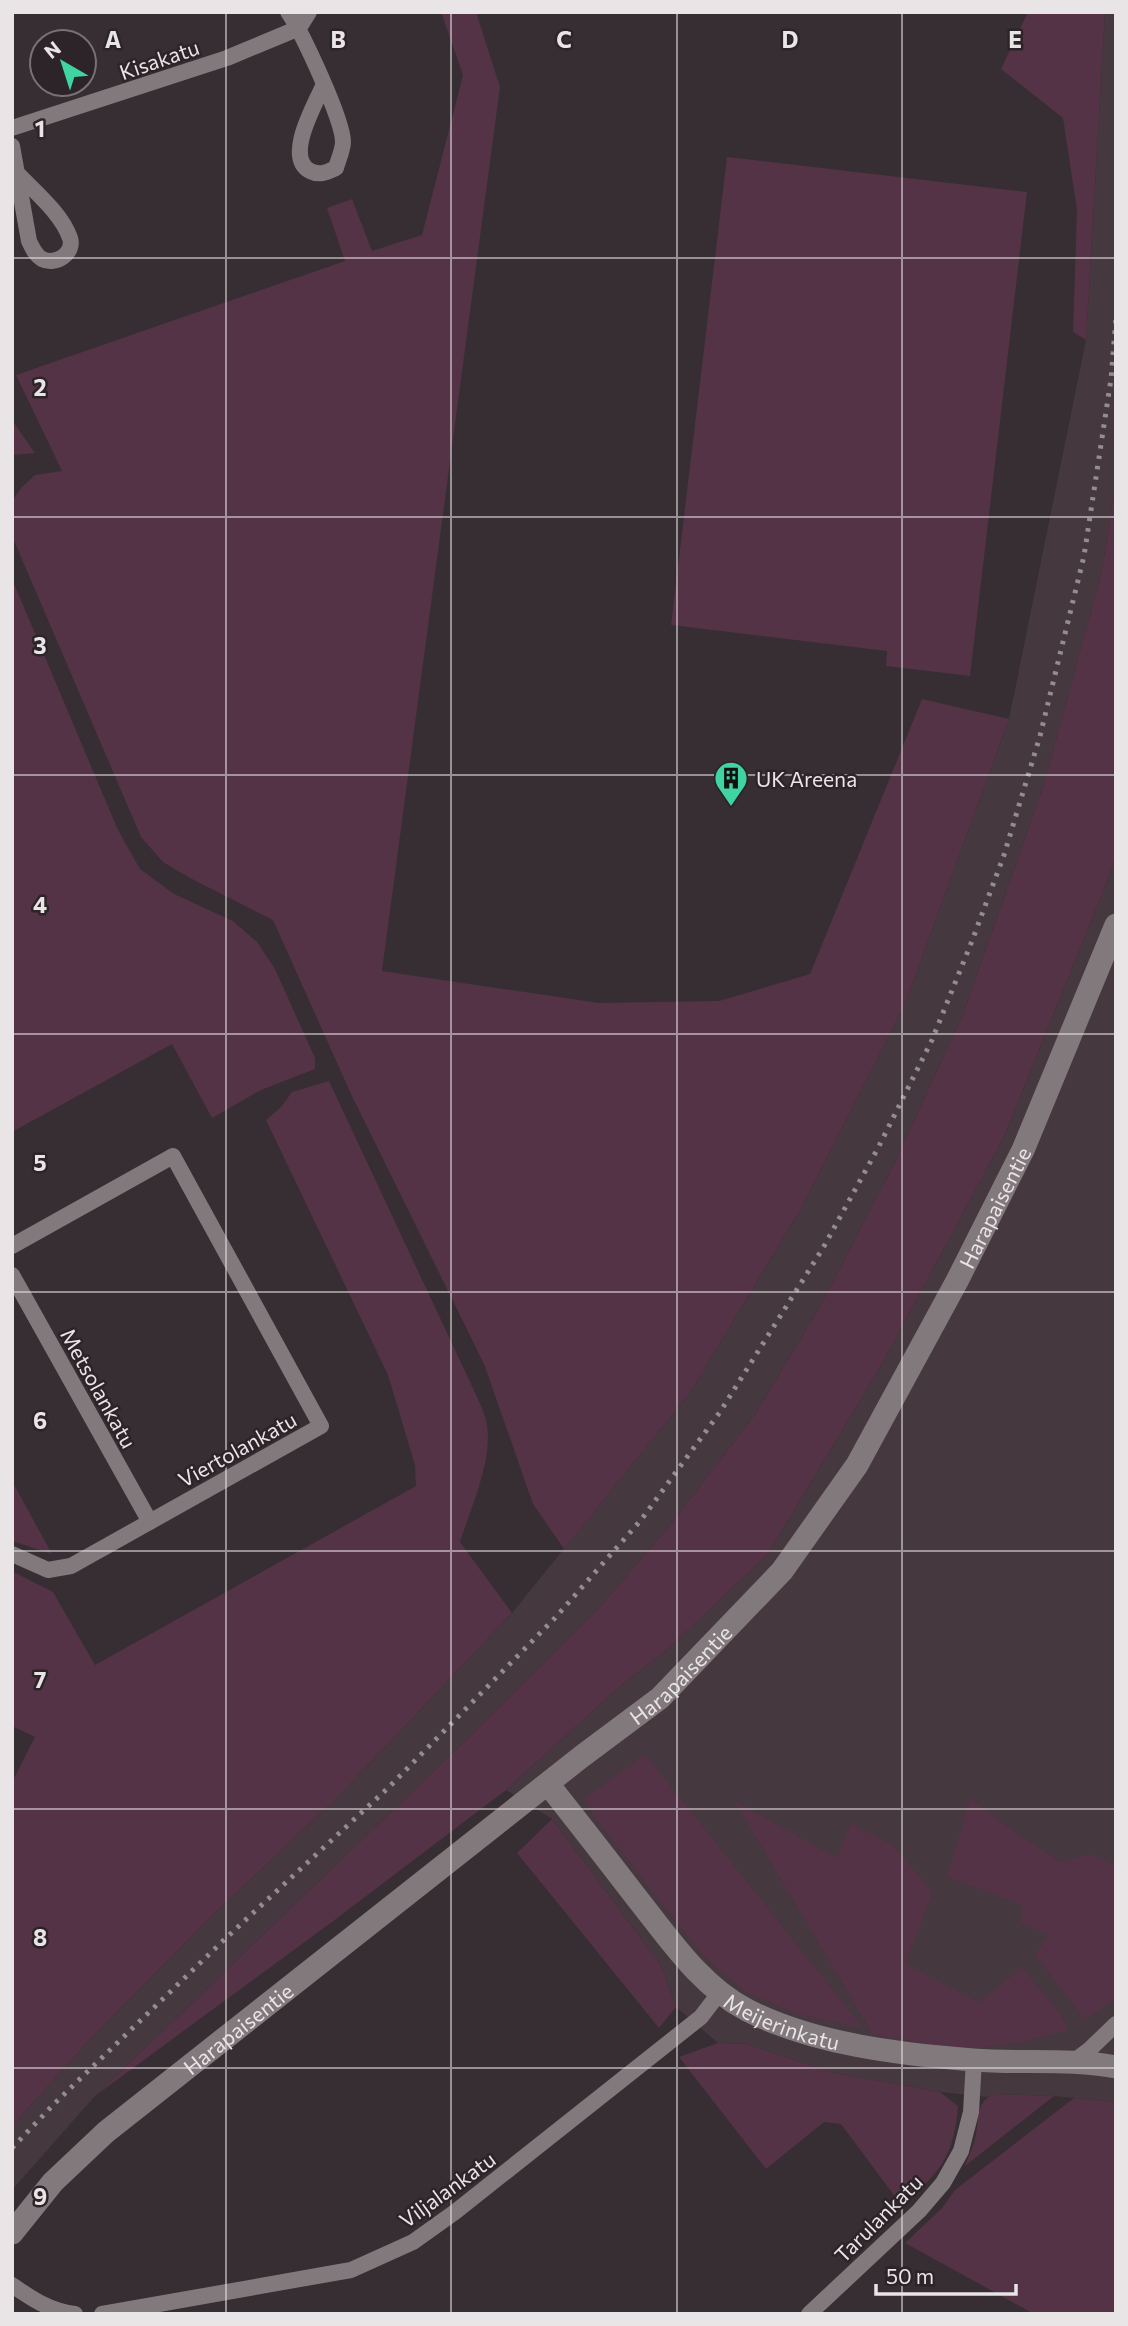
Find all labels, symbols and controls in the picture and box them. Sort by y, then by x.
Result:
text: A [105,25,122,53]
text: B [330,25,346,53]
text: C [556,25,572,53]
text: D [782,25,799,53]
text: E [1008,25,1022,53]
north arrow [28,28,98,98]
street label: Kisakatu [116,34,202,84]
text: N [39,36,65,63]
text: 1 [35,114,45,142]
text: 2 [33,373,47,401]
text: 3 [33,631,47,659]
building icon: UK Areena [712,759,750,808]
place label: UK Areena [756,766,857,791]
text: 4 [33,890,47,918]
street label: Harapaisentie [953,1142,1035,1272]
text: 5 [33,1148,47,1176]
street label: Metsolankatu [56,1324,142,1452]
text: 6 [33,1406,47,1434]
street label: Viertolankatu [174,1406,300,1492]
street label: Harapaisentie [624,1619,736,1729]
text: 7 [34,1665,46,1693]
text: 8 [33,1923,47,1951]
street label: Harapaisentie [178,1977,297,2079]
street label: Meijerinkatu [720,1987,842,2054]
street label: Viljalankatu [394,2146,500,2232]
street label: Tarulankatu [829,2169,927,2267]
text: 9 [33,2182,47,2210]
scale bar [876,2252,1016,2296]
text: 50 m [886,2263,934,2288]

